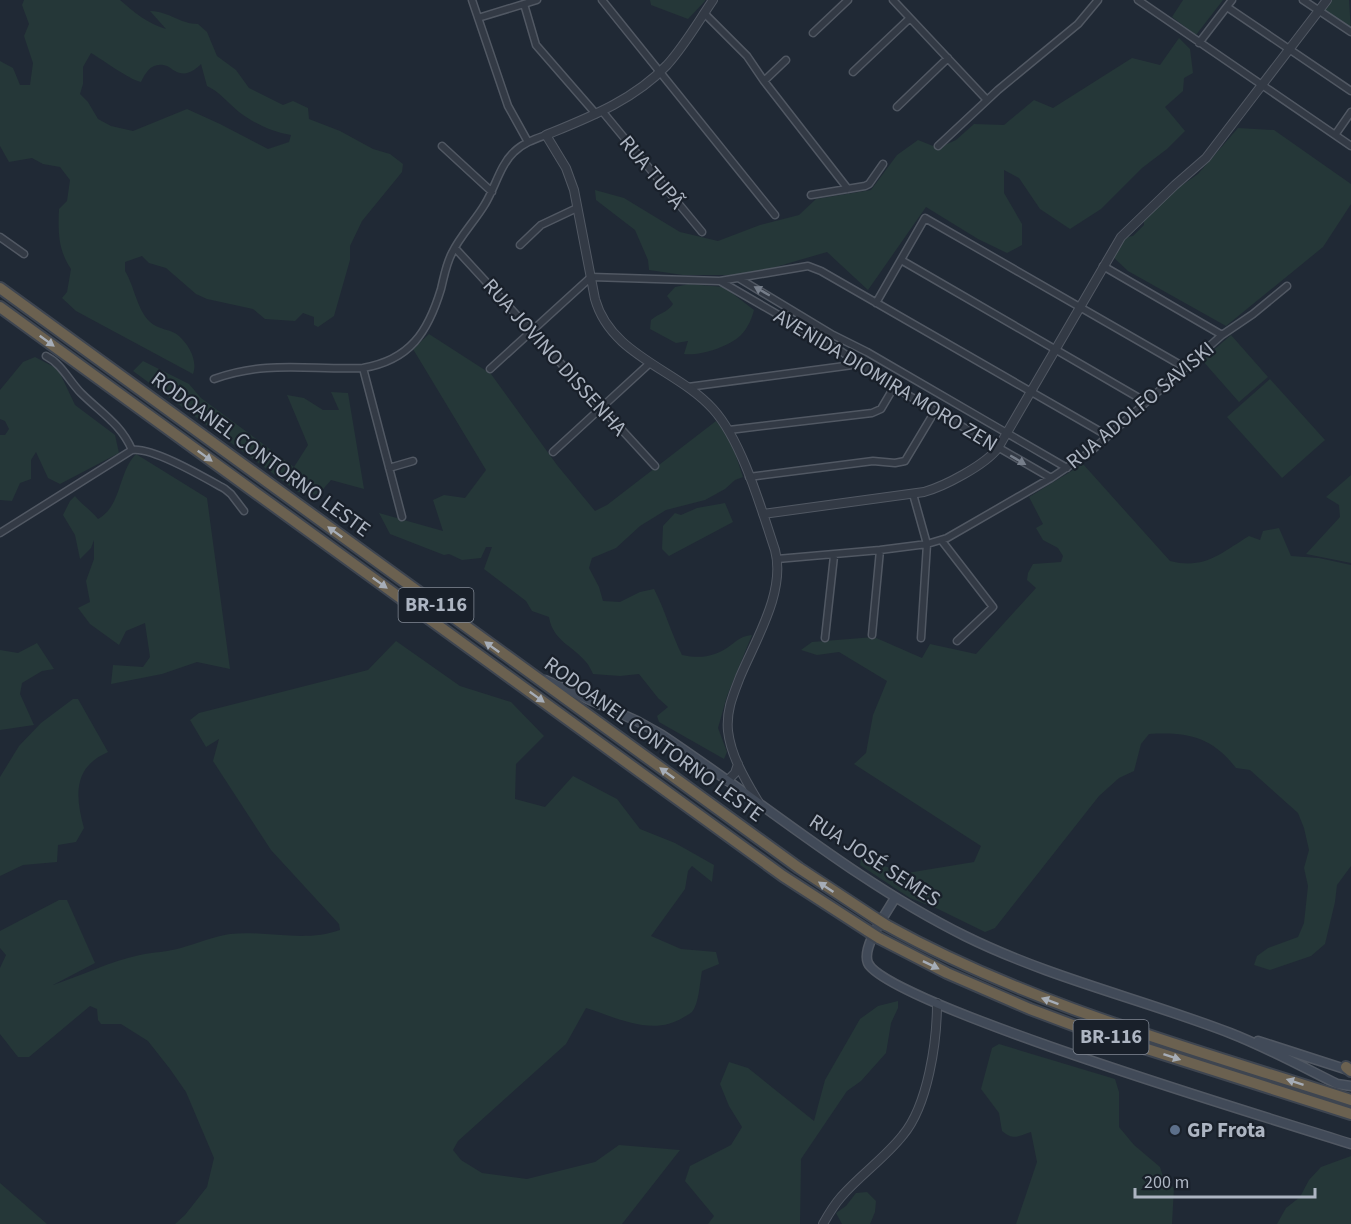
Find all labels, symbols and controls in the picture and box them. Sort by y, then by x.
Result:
street label: RUA TUPÃ [612,129,692,216]
street label: RUA JOVINO DISSENHA [476,272,634,443]
one-way arrow [754,286,770,297]
street label: AVENIDA DIOMIRA MORO ZEN [768,301,1004,459]
street label: RUA ADOLFO SAVISKI [1059,334,1221,476]
one-way arrow [39,335,55,347]
street label: RODOANEL CONTORNO LESTE [145,364,377,544]
one-way arrow [197,450,213,462]
one-way arrow [1010,454,1026,465]
one-way arrow [327,526,343,538]
one-way arrow [371,577,387,589]
road number: BR-116 [398,588,474,622]
one-way arrow [485,641,500,653]
street label: RODOANEL CONTORNO LESTE [538,649,770,829]
one-way arrow [530,691,545,703]
one-way arrow [660,767,676,779]
street label: RUA JOSÉ SEMES [803,806,947,914]
one-way arrow [818,882,834,893]
one-way arrow [922,960,940,970]
one-way arrow [1041,996,1059,1005]
road number: BR-116 [1074,1020,1148,1054]
one-way arrow [1163,1052,1181,1062]
one-way arrow [1286,1076,1304,1086]
place label: GP Frota [1187,1115,1266,1145]
marker: GP Frota [1168,1123,1182,1137]
scale bar [1135,1161,1315,1199]
text: 200 m [1144,1170,1189,1195]

